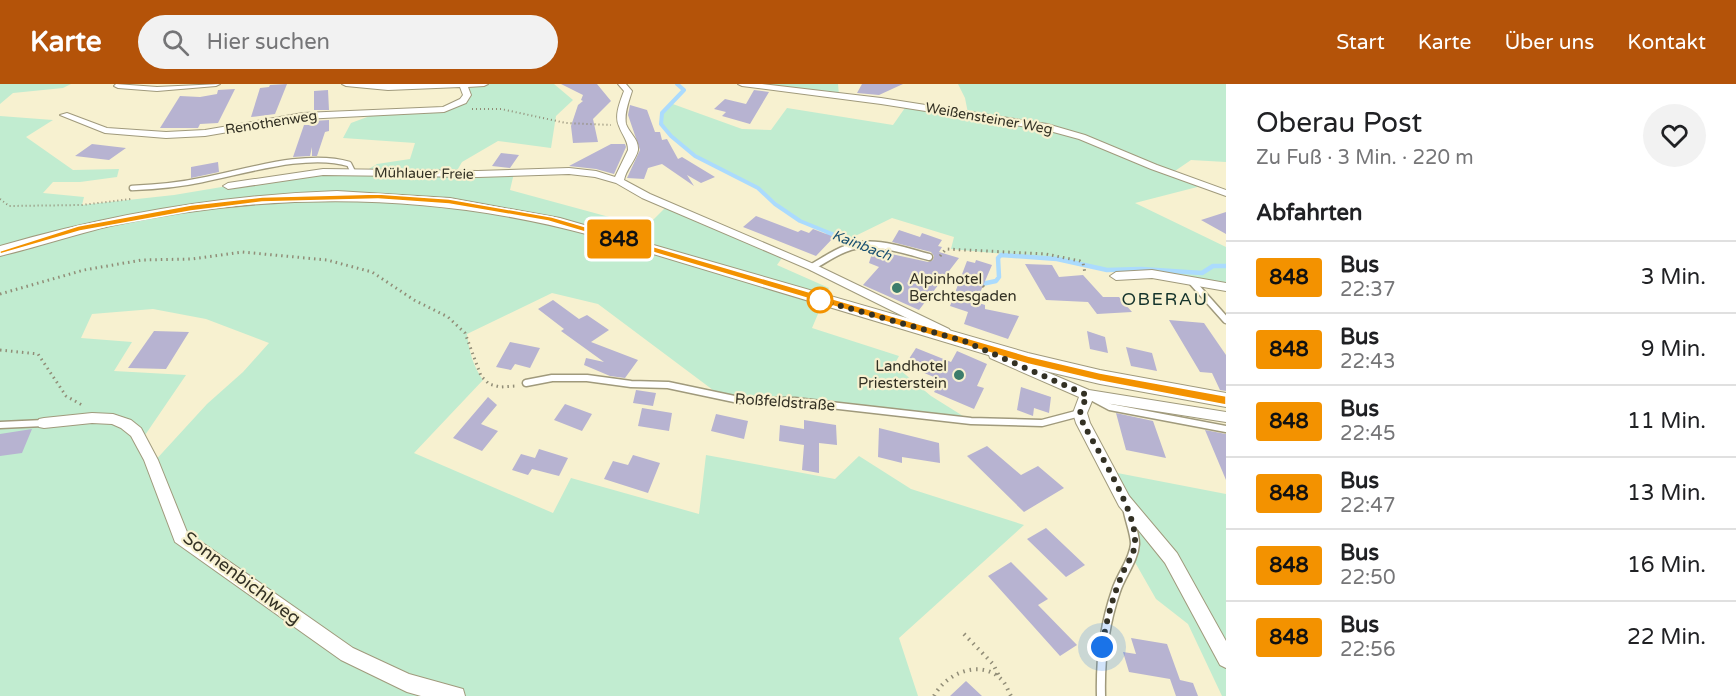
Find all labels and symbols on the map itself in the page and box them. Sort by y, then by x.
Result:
street label: Weißensteiner Weg [924,99,1054,138]
street label: Renothenweg [224,107,318,138]
street label: Mühlauer Freie [374,164,474,183]
line badge: 848 [584,220,654,258]
water label: Kainbach [830,226,894,265]
place label: Alpinhotel Berchtesgaden [909,270,1017,305]
marker: Alpinhotel Berchtesgaden [890,281,904,295]
unlabelled marker [807,287,833,313]
district label: OBERAU [1121,288,1209,310]
place label: Landhotel Priesterstein [858,357,947,392]
marker: Landhotel Priesterstein [952,368,966,382]
street label: Roßfeldstraße [734,390,836,414]
street label: Sonnenbichlweg [179,527,305,629]
your location [1087,632,1117,662]

